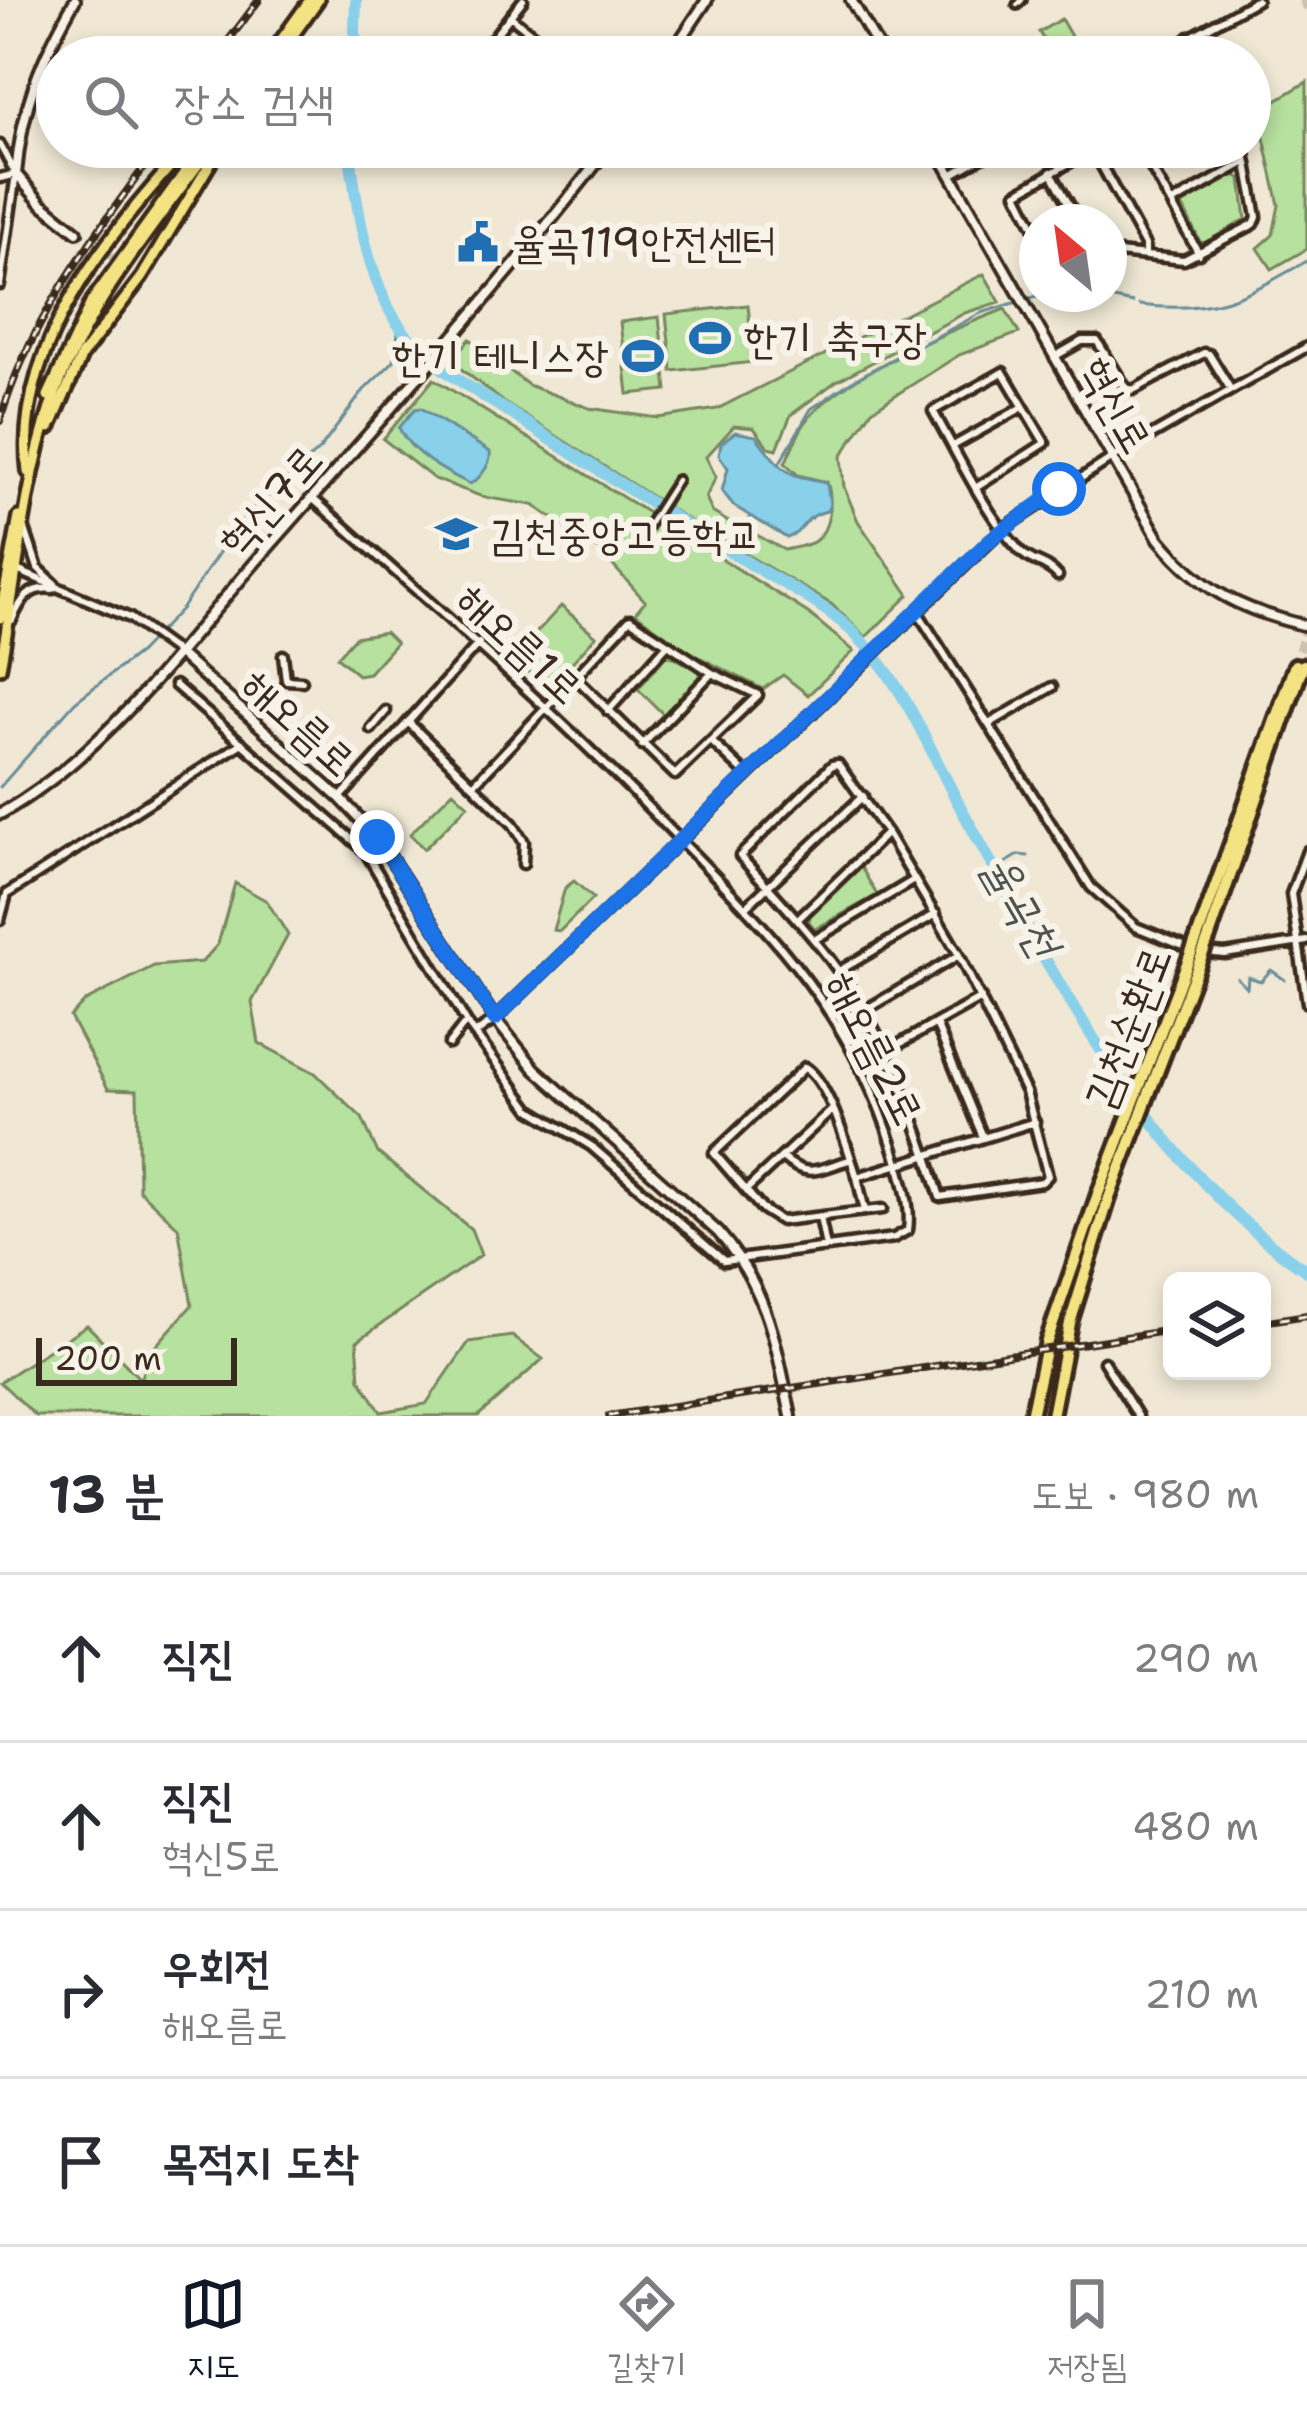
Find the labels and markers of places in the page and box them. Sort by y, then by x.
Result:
place label: 율곡119안전센터 [512,214,776,270]
public building icon: 율곡119안전센터 [455,219,501,265]
place label: 한기 축구장 [744,310,927,366]
sports icon: 한기 축구장 [687,315,733,361]
place label: 한기 테니스장 [392,328,609,384]
sports icon: 한기 테니스장 [620,333,666,379]
place label: 김천중앙고등학교 [490,506,760,562]
school or university icon: 김천중앙고등학교 [433,511,479,557]

